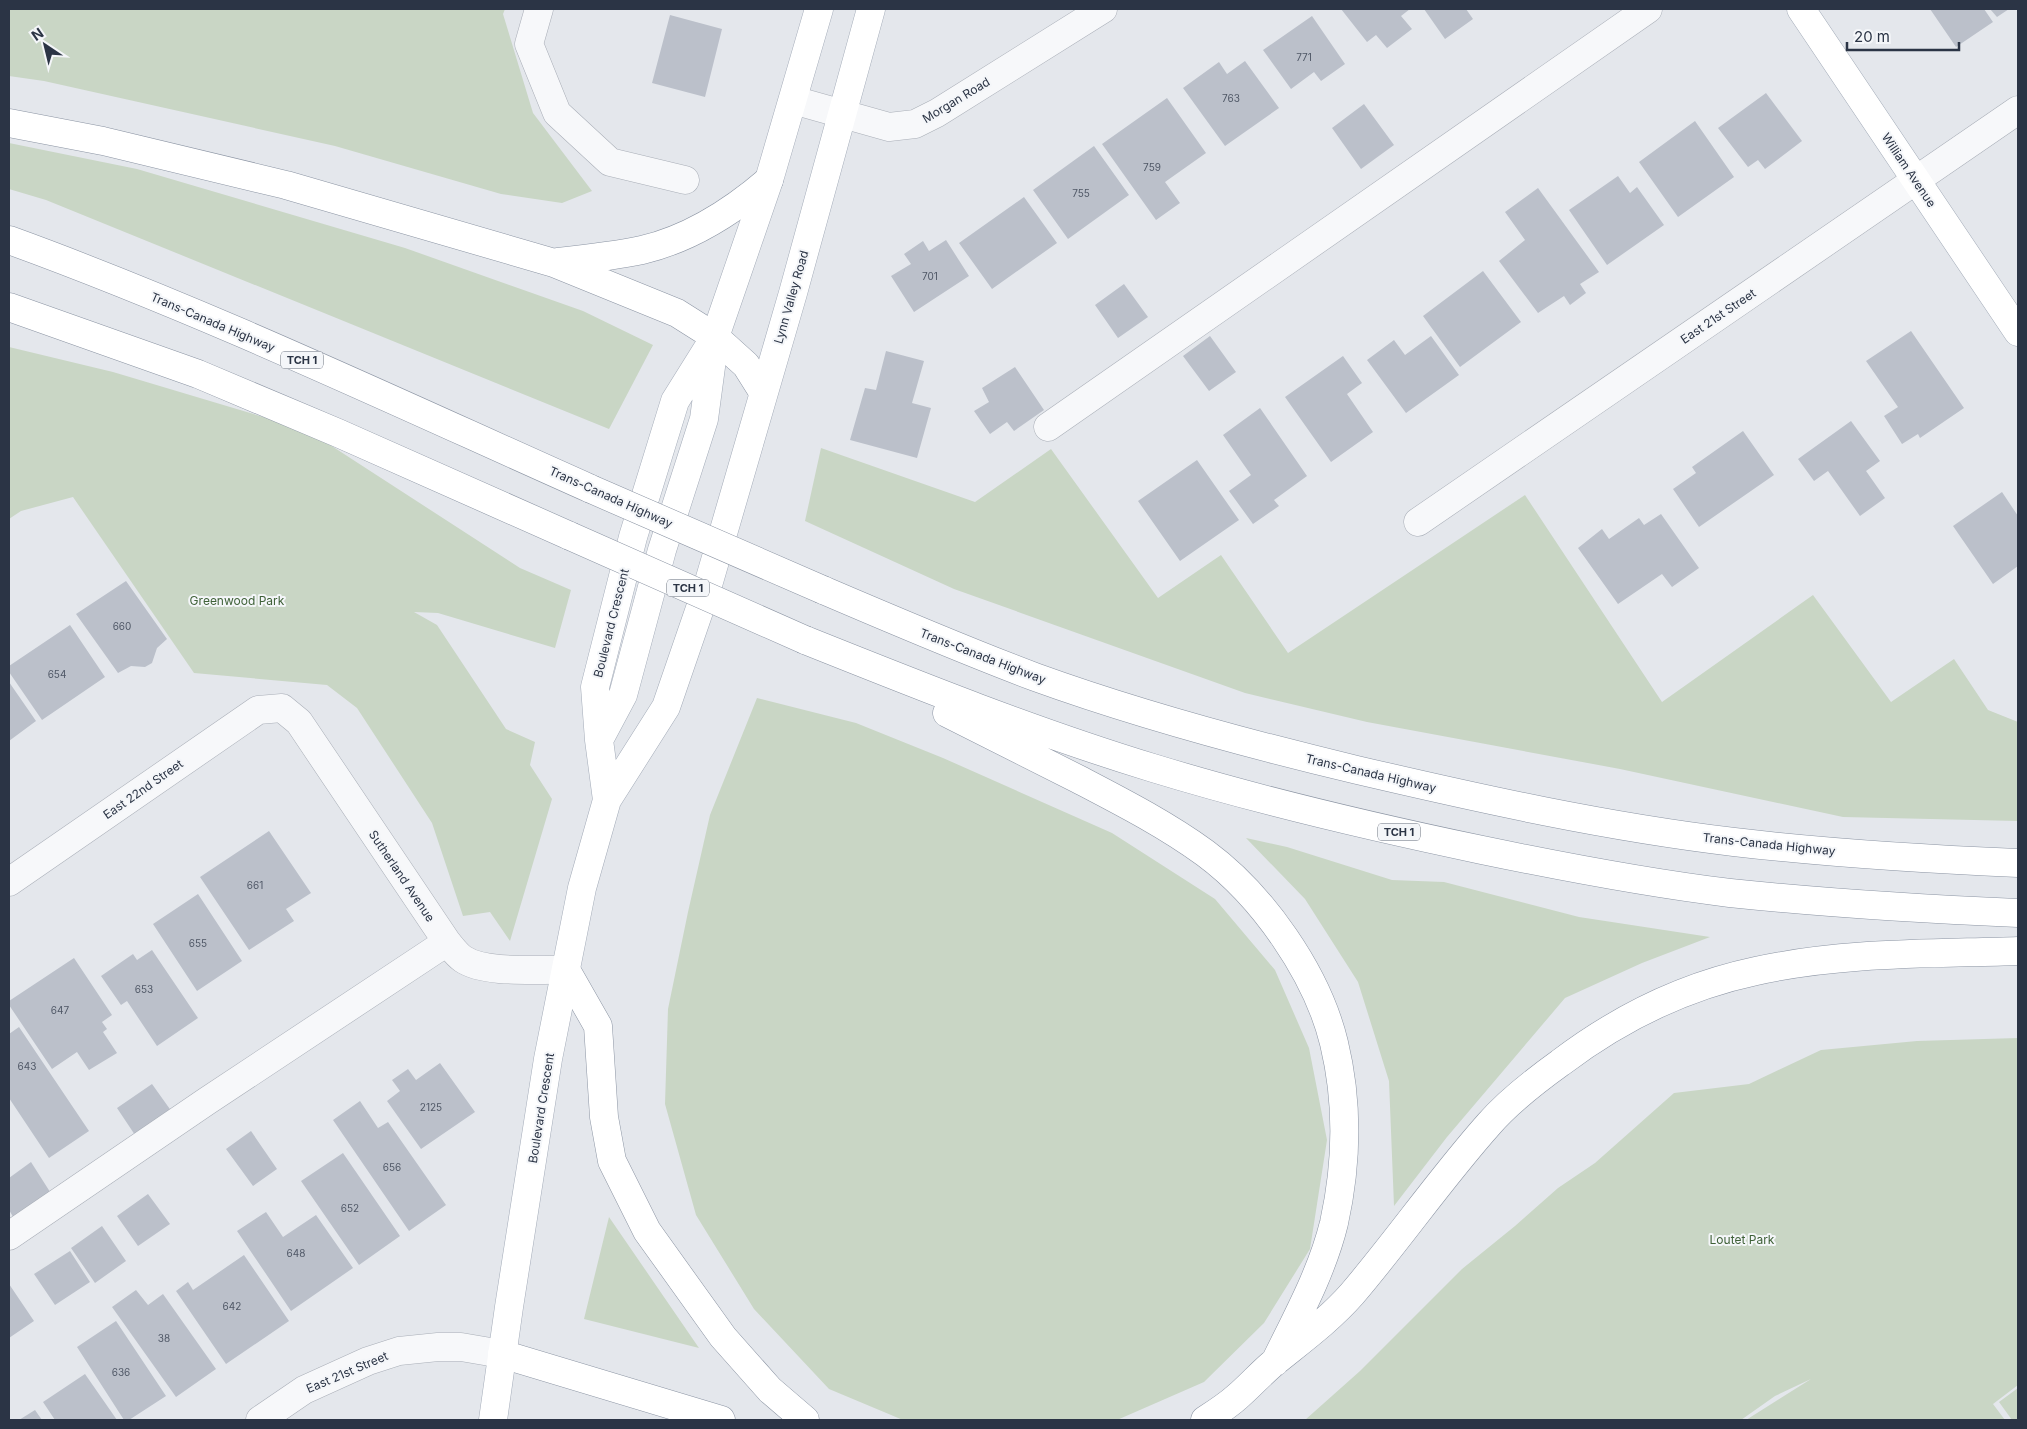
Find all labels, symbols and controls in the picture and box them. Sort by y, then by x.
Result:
north arrow [20,20,70,70]
scale bar [1847,20,1960,52]
text: N [28,24,47,44]
text: 20 m [1854,27,1890,46]
house number: 771 [1296,51,1312,63]
street label: Morgan Road [920,74,992,126]
house number: 763 [1222,92,1240,104]
street label: William Avenue [1879,130,1939,210]
house number: 759 [1143,161,1161,173]
house number: 755 [1072,187,1090,199]
street label: Lynn Valley Road [771,249,811,345]
house number: 701 [922,270,938,282]
street label: East 21st Street [1678,285,1758,347]
street label: Trans-Canada Highway [149,289,278,355]
road number: TCH 1 [281,352,323,368]
street label: Trans-Canada Highway [547,463,675,531]
street label: Boulevard Crescent [590,567,632,679]
road number: TCH 1 [667,580,709,596]
park label: Greenwood Park [190,593,285,608]
house number: 660 [113,620,131,632]
street label: Trans-Canada Highway [918,625,1048,687]
house number: 654 [48,668,66,680]
street label: Trans-Canada Highway [1304,751,1438,795]
street label: East 22nd Street [100,756,186,822]
road number: TCH 1 [1378,824,1420,840]
street label: Sutherland Avenue [366,827,438,925]
street label: Trans-Canada Highway [1702,830,1836,858]
house number: 661 [247,879,263,891]
house number: 655 [189,937,207,949]
house number: 653 [135,983,153,995]
house number: 647 [51,1004,69,1016]
street label: Boulevard Crescent [525,1052,557,1164]
house number: 643 [18,1060,36,1072]
house number: 2125 [420,1101,442,1113]
house number: 656 [383,1161,401,1173]
house number: 652 [341,1202,359,1214]
park label: Loutet Park [1710,1232,1775,1247]
house number: 648 [287,1247,305,1259]
house number: 642 [223,1300,241,1312]
house number: 38 [158,1332,170,1344]
street label: East 21st Street [304,1348,390,1396]
house number: 636 [112,1366,130,1378]

